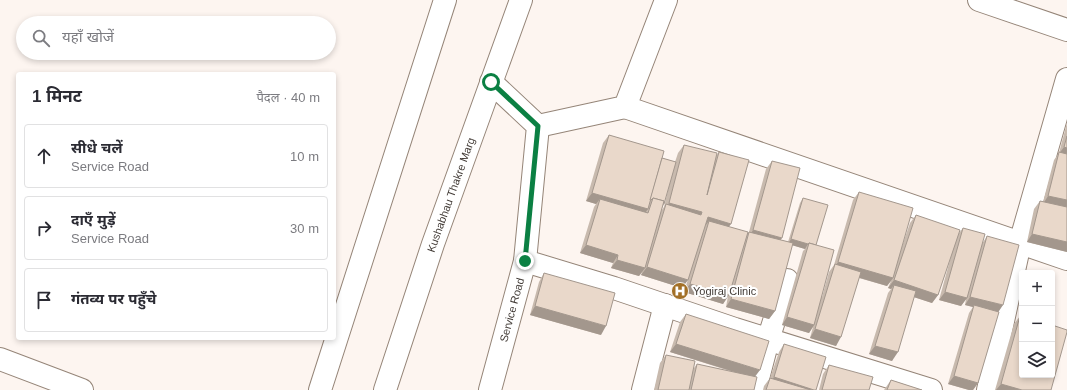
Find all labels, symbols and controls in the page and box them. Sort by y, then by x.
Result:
search box [16,16,336,60]
icon: search [30,27,52,49]
text: यहाँ खोजें [62,28,114,45]
route start [482,73,500,91]
text: 1 मिनट [32,87,82,106]
text: पैदल · 40 m [256,90,320,105]
street label: Kushabhau Thakre Marg [425,136,477,254]
text: सीधे चलें [71,139,122,156]
icon: ahead [33,145,55,167]
text: 10 m [290,149,319,164]
text: Service Road [71,159,149,174]
text: दाएँ मुड़ें [71,211,115,228]
icon: right [33,217,55,239]
text: 30 m [290,221,319,236]
text: Service Road [71,231,149,246]
route end [516,252,534,270]
map controls [1019,270,1055,378]
button: + [1019,270,1055,306]
street label: Service Road [497,276,526,343]
hospital icon: Yogiraj Clinic [670,281,690,301]
place label: Yogiraj Clinic [693,285,757,297]
icon: arrive [33,289,55,311]
text: गंतव्य पर पहुँचे [71,290,156,307]
button: − [1019,306,1055,342]
button: layers [1019,342,1055,378]

